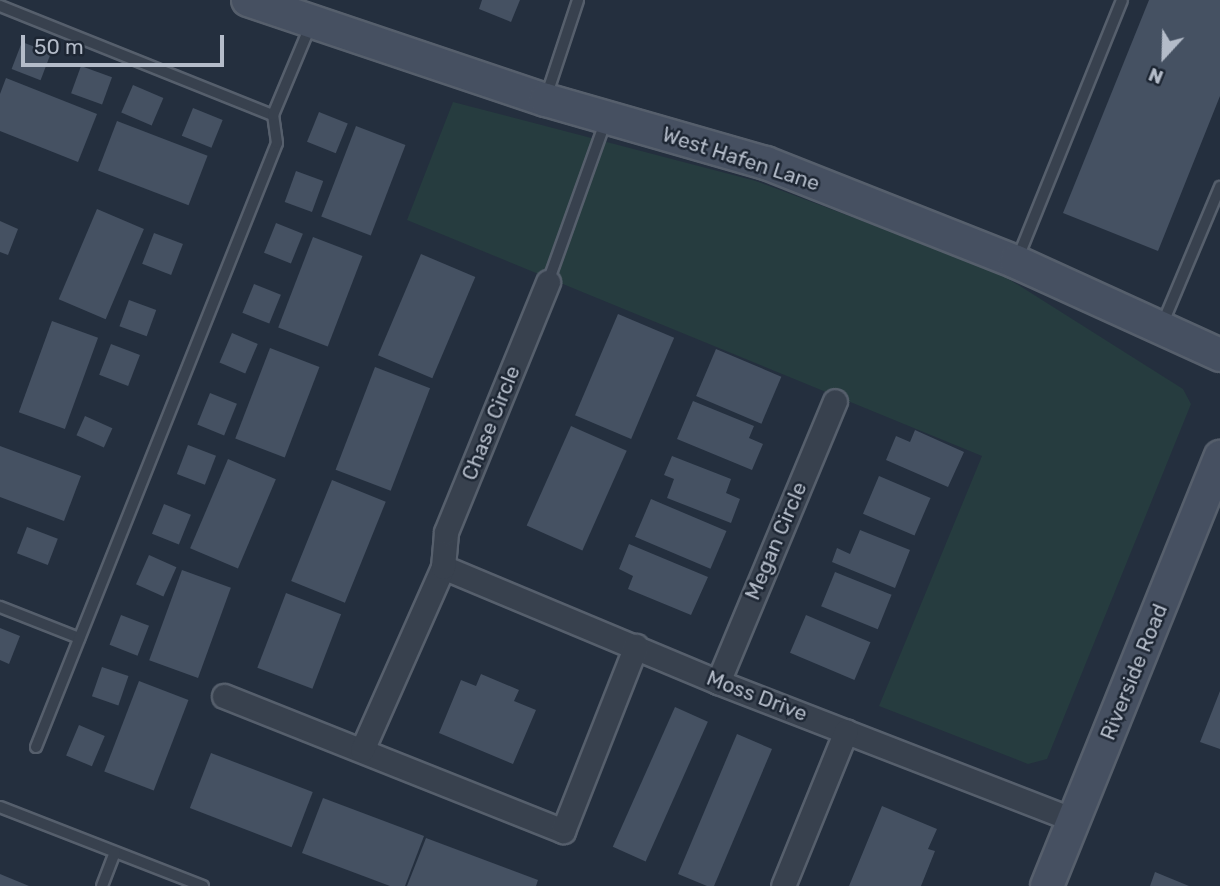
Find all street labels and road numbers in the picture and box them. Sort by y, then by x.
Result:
street label: West Hafen Lane [659,122,823,196]
street label: Chase Circle [457,362,525,484]
street label: Megan Circle [740,478,812,604]
street label: Riverside Road [1095,600,1173,744]
street label: Moss Drive [703,665,811,727]

